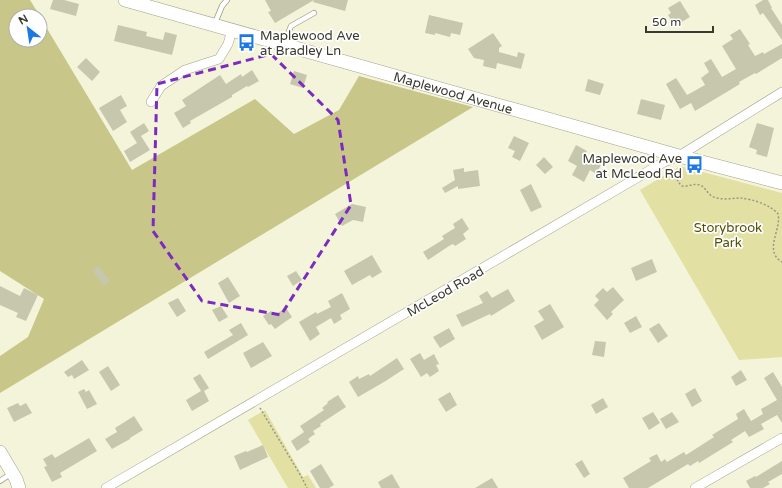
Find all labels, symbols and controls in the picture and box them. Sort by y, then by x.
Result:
north arrow [8,8,48,48]
scale bar [646,8,713,34]
text: N [16,12,30,28]
text: 50 m [652,15,681,29]
place label: Maplewood Ave at Bradley Ln [260,28,360,59]
bus stop icon: Maplewood Ave at Bradley Ln [237,32,257,52]
street label: Maplewood Avenue [392,69,514,118]
place label: Maplewood Ave at McLeod Rd [582,151,682,182]
bus stop icon: Maplewood Ave at McLeod Rd [685,155,705,175]
park label: Storybrook Park [694,220,762,251]
street label: McLeod Road [404,263,487,320]

